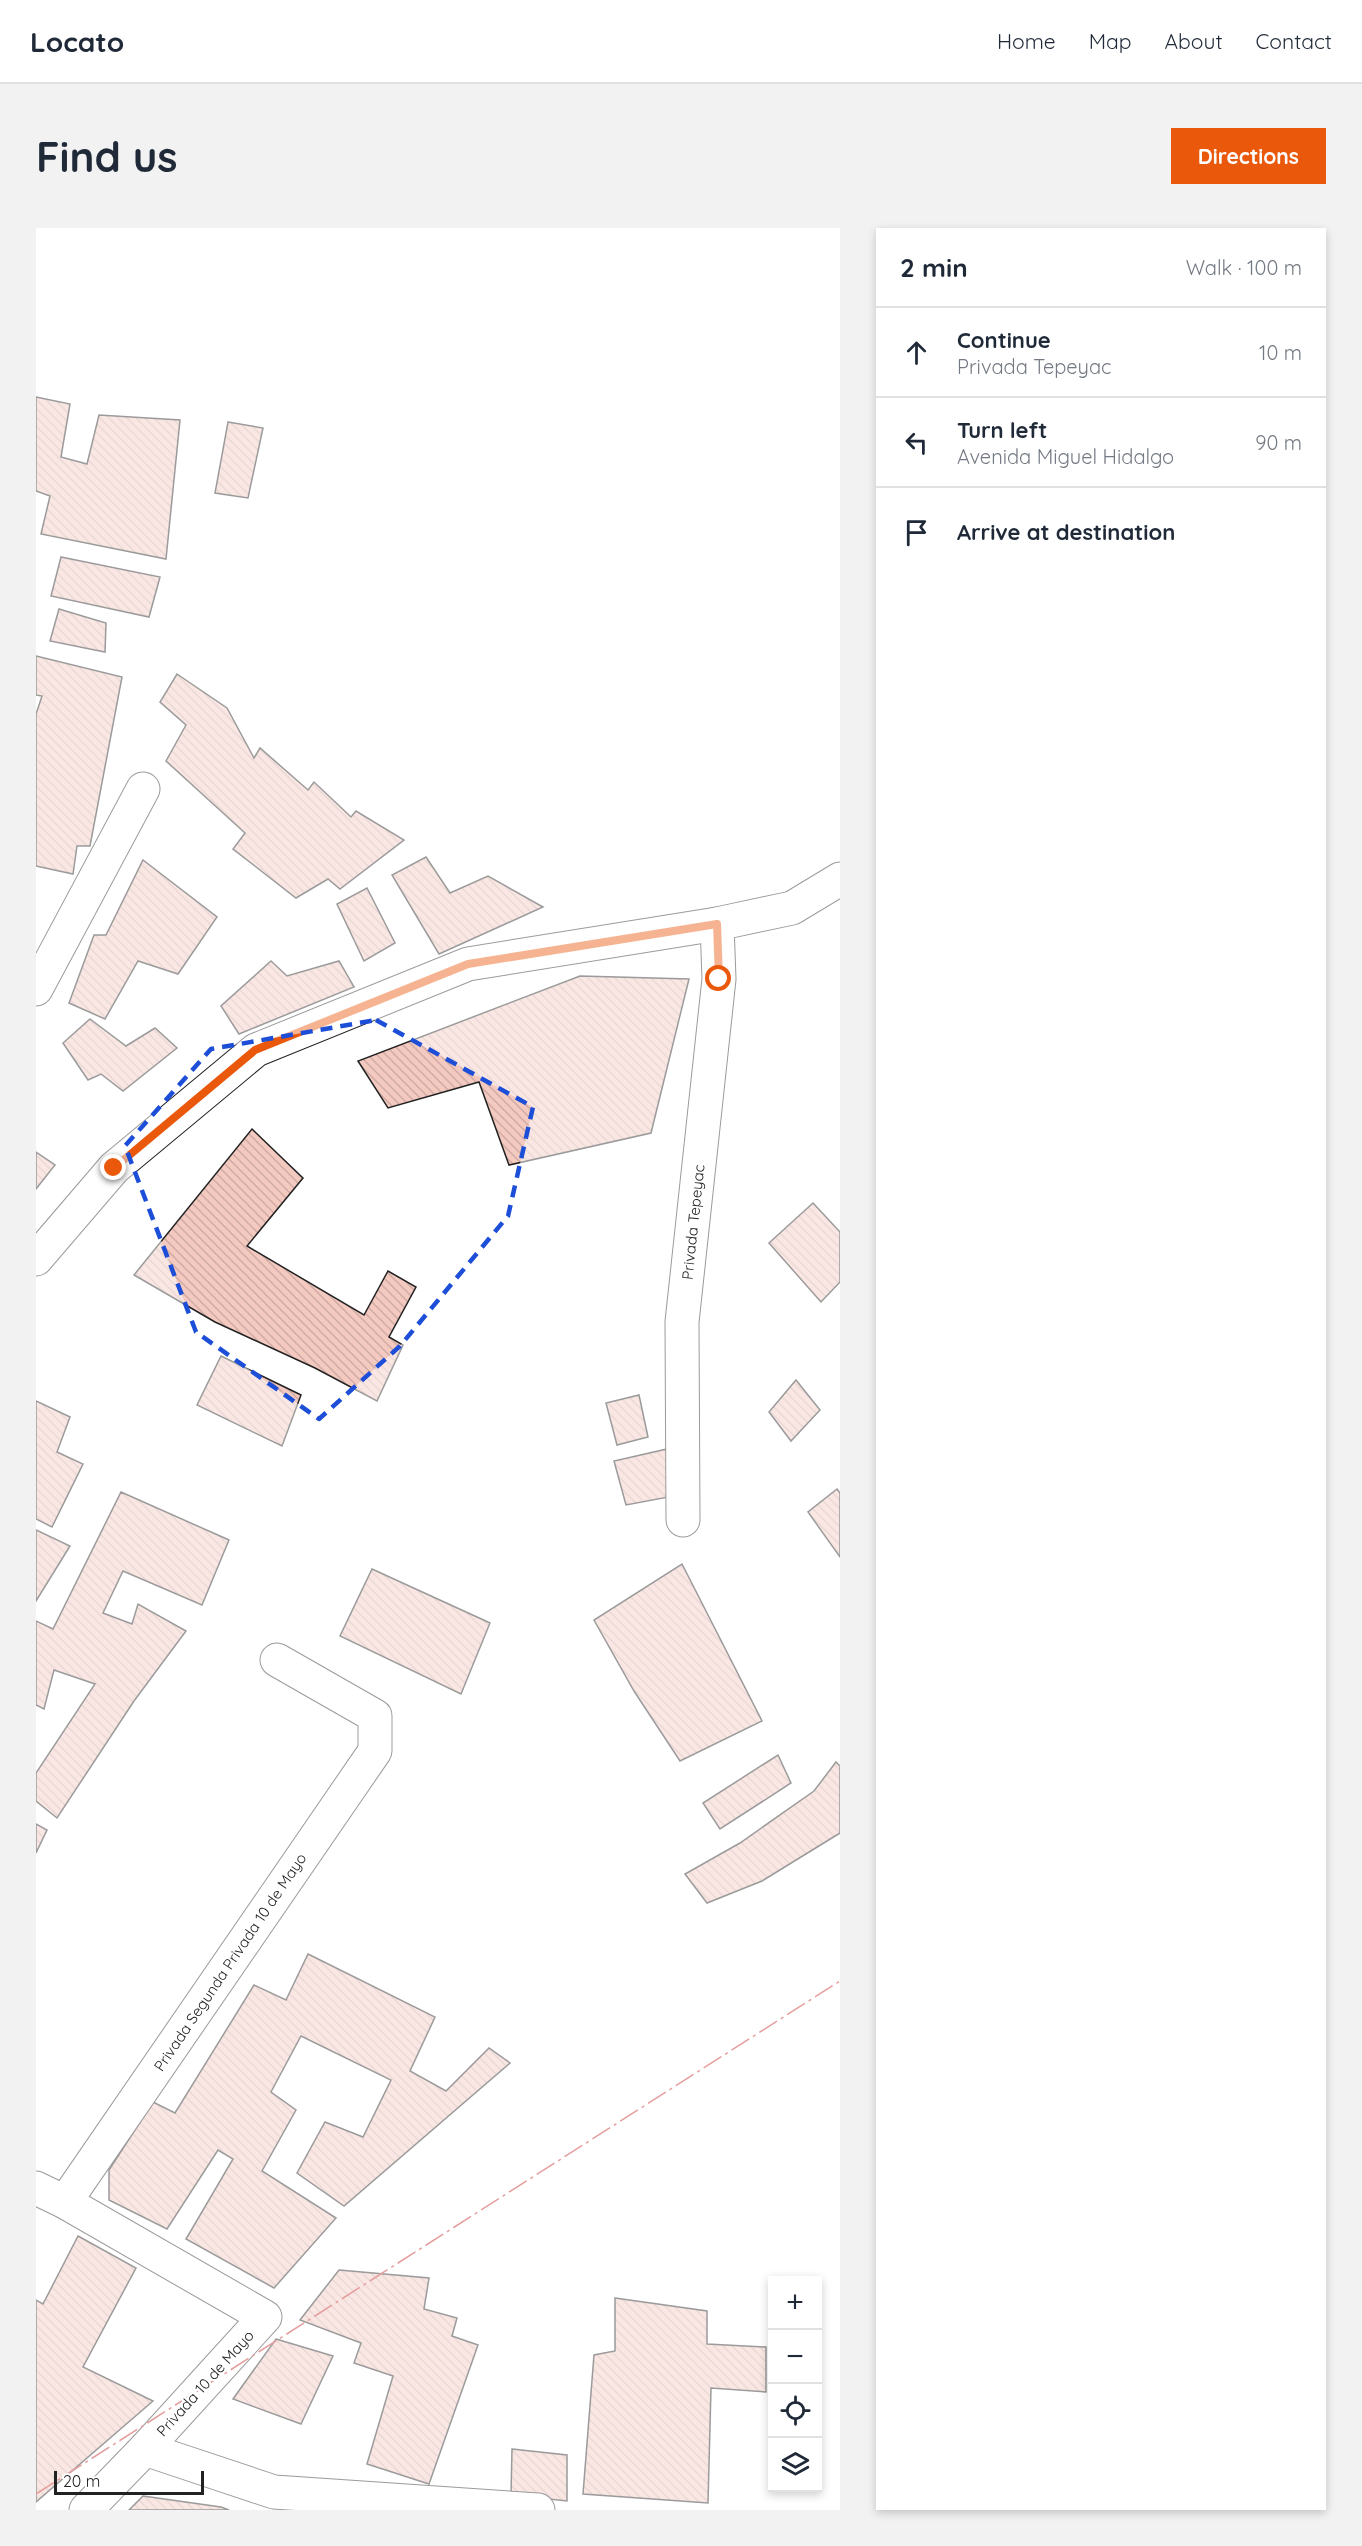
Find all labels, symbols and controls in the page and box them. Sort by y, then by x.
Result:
text: Locato [30,24,124,59]
text: Home [997,28,1056,54]
text: Map [1089,28,1132,54]
text: About [1165,28,1223,54]
text: Contact [1256,28,1332,54]
button: Directions [1171,128,1326,184]
text: Find us [36,130,178,183]
text: 2 min [900,251,968,284]
text: Walk · 100 m [1186,255,1302,280]
text: Continue [957,326,1051,354]
icon: ahead [900,336,933,369]
text: 10 m [1259,340,1302,365]
text: Privada Tepeyac [957,354,1111,379]
text: Turn left [957,416,1047,444]
icon: left [900,426,933,459]
text: 90 m [1255,430,1302,455]
text: Avenida Miguel Hidalgo [957,444,1174,469]
icon: arrive [900,516,933,549]
text: Arrive at destination [957,518,1175,546]
route start [705,965,731,991]
route end [100,1154,126,1180]
street label: Privada Tepeyac [677,1163,709,1281]
street label: Privada Segunda Privada 10 de Mayo [150,1849,310,2075]
map controls [768,2276,822,2492]
button: + [768,2276,822,2330]
street label: Privada 10 de Mayo [152,2326,258,2440]
button: − [768,2330,822,2384]
button: locate [768,2384,822,2438]
button: layers [768,2438,822,2492]
scale bar [54,2468,204,2496]
text: 20 m [63,2471,100,2491]

